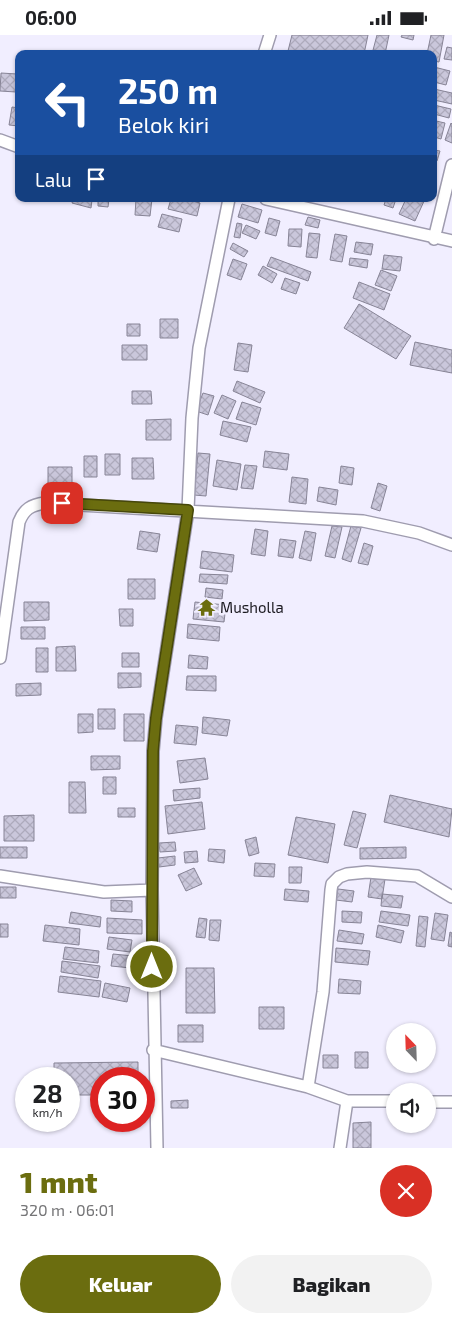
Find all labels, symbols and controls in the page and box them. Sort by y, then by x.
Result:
text: 06:00 [25,6,77,29]
text: 250 m [118,69,218,111]
icon: left [35,70,100,135]
text: Belok kiri [118,111,209,137]
icon: arrive [82,165,110,193]
text: Lalu [35,168,72,191]
pin [41,482,83,524]
icon: arrive [48,489,76,517]
temple icon: Musholla [196,598,216,618]
place label: Musholla [220,598,284,616]
position arrow [125,940,177,992]
north arrow [386,1023,436,1073]
map controls [386,1023,436,1133]
speed limit sign: 30 [90,1067,155,1132]
text: 28 [32,1078,63,1108]
button: sound [386,1083,436,1133]
text: km/h [33,1105,62,1119]
text: 1 mnt [20,1163,98,1199]
button: close [380,1165,432,1217]
text: 320 m · 06:01 [20,1200,115,1219]
button: Keluar [20,1255,221,1313]
button: Bagikan [231,1255,432,1313]

